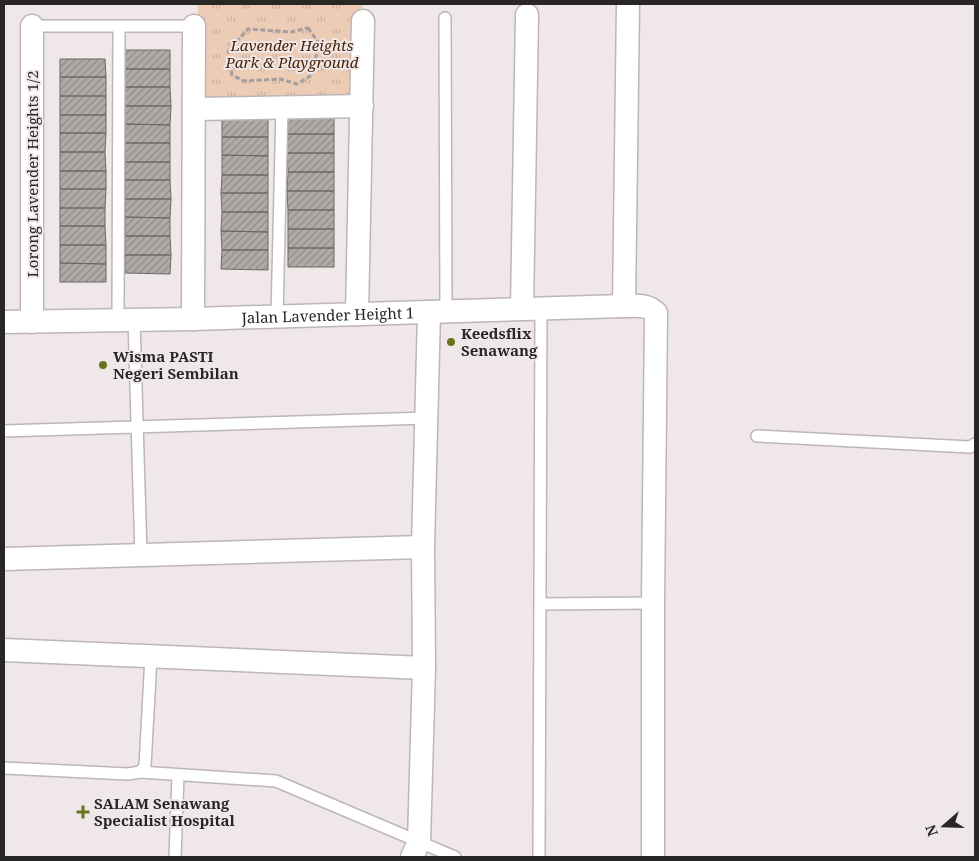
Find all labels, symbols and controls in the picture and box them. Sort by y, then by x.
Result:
park label: Lavender Heights Park & Playground [225,35,359,72]
street label: Lorong Lavender Heights 1/2 [22,70,42,278]
street label: Jalan Lavender Height 1 [240,302,415,328]
place label: Keedsflix Senawang [461,323,538,360]
marker: Keedsflix Senawang [445,336,457,348]
place label: Wisma PASTI Negeri Sembilan [113,346,239,383]
marker: Wisma PASTI Negeri Sembilan [97,359,109,371]
place label: SALAM Senawang Specialist Hospital [94,793,236,830]
north arrow [919,801,969,851]
marker: SALAM Senawang Specialist Hospital [76,805,90,819]
text: N [920,822,942,839]

